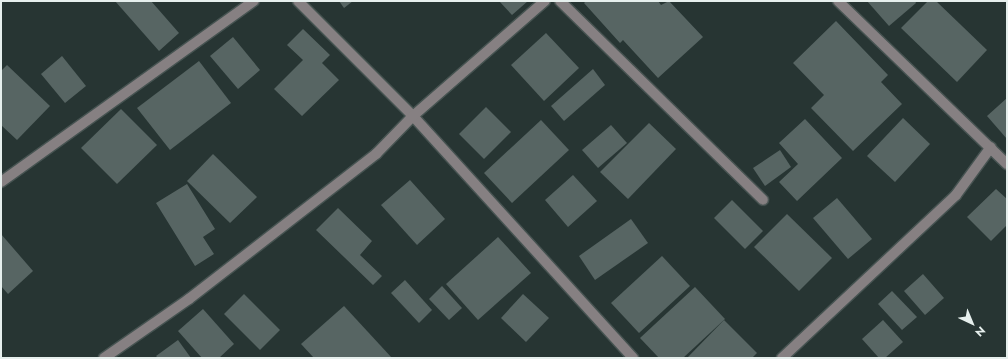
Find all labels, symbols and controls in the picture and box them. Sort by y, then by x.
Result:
north arrow [952,303,992,343]
text: N [972,323,989,340]

